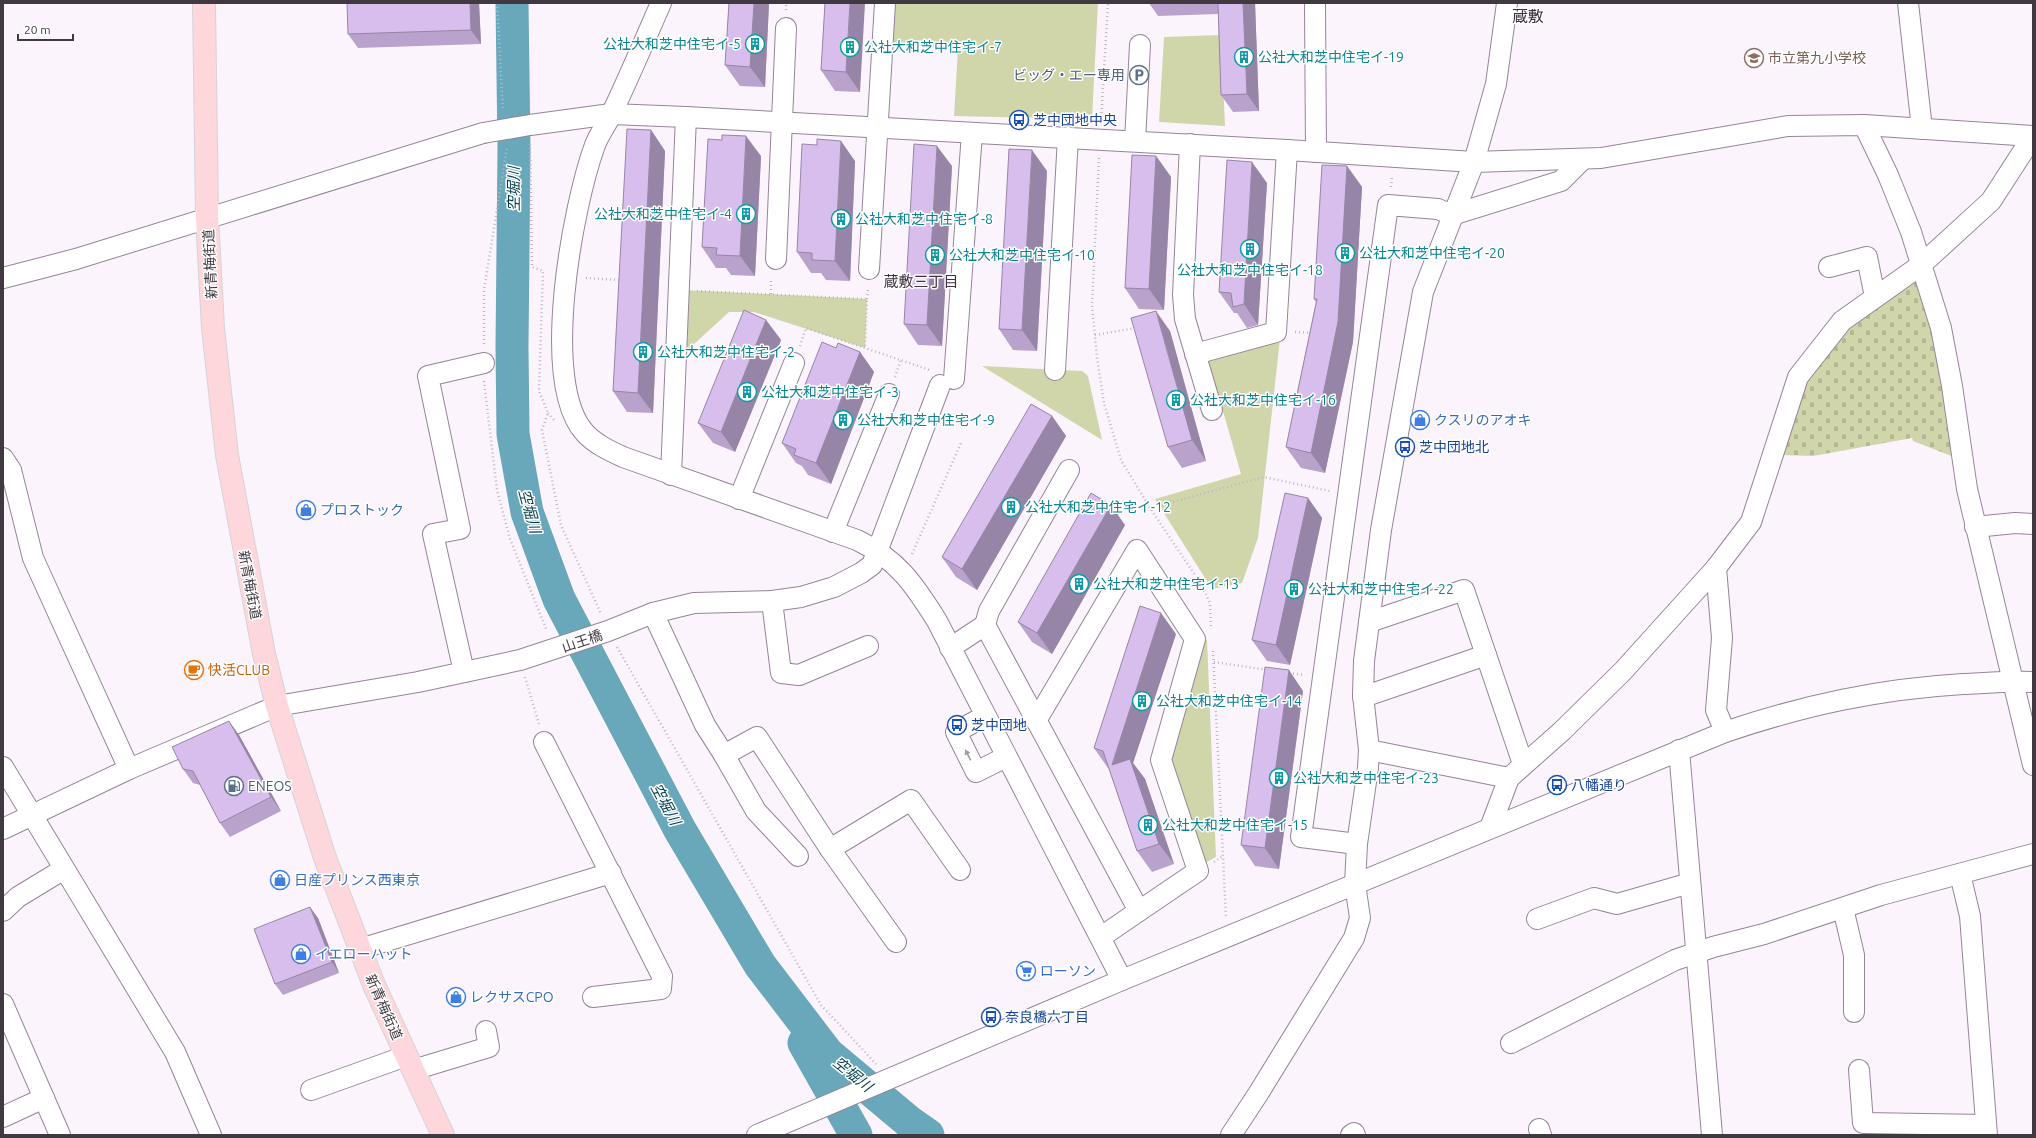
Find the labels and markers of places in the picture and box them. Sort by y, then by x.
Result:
building icon: 公社大和芝中住宅イ-5 [744,33,766,55]
place label: 公社大和芝中住宅イ-5 [603,36,741,52]
building icon: 公社大和芝中住宅イ-7 [839,36,861,58]
place label: 公社大和芝中住宅イ-7 [864,39,1002,55]
building icon: 公社大和芝中住宅イ-19 [1233,46,1255,68]
school or university icon: 市立第九小学校 [1743,47,1765,69]
place label: 公社大和芝中住宅イ-19 [1258,49,1404,65]
place label: 市立第九小学校 [1768,50,1866,66]
parking icon: ビッグ・エー専用 [1128,64,1150,86]
place label: ビッグ・エー専用 [1013,67,1125,83]
bus stop icon: 芝中団地中央 [1008,109,1030,131]
place label: 芝中団地中央 [1033,112,1117,128]
building icon: 公社大和芝中住宅イ-4 [735,203,757,225]
place label: 公社大和芝中住宅イ-4 [594,206,732,222]
building icon: 公社大和芝中住宅イ-8 [830,208,852,230]
place label: 公社大和芝中住宅イ-8 [855,211,993,227]
building icon: 公社大和芝中住宅イ-18 [1239,238,1261,260]
building icon: 公社大和芝中住宅イ-20 [1334,242,1356,264]
building icon: 公社大和芝中住宅イ-10 [924,244,946,266]
place label: 公社大和芝中住宅イ-20 [1359,245,1505,261]
place label: 公社大和芝中住宅イ-10 [949,247,1095,263]
place label: 公社大和芝中住宅イ-18 [1177,262,1323,278]
building icon: 公社大和芝中住宅イ-2 [632,341,654,363]
place label: 公社大和芝中住宅イ-2 [657,344,795,360]
building icon: 公社大和芝中住宅イ-3 [736,381,758,403]
place label: 公社大和芝中住宅イ-3 [761,384,899,400]
building icon: 公社大和芝中住宅イ-16 [1165,389,1187,411]
place label: 公社大和芝中住宅イ-16 [1190,392,1336,408]
building icon: 公社大和芝中住宅イ-9 [832,409,854,431]
shop icon: クスリのアオキ [1409,409,1431,431]
place label: 公社大和芝中住宅イ-9 [857,412,995,428]
place label: クスリのアオキ [1434,412,1532,428]
bus stop icon: 芝中団地北 [1394,436,1416,458]
place label: 芝中団地北 [1419,439,1489,455]
building icon: 公社大和芝中住宅イ-12 [1000,496,1022,518]
shop icon: プロストック [295,499,317,521]
place label: 公社大和芝中住宅イ-12 [1025,499,1171,515]
place label: プロストック [320,502,404,518]
building icon: 公社大和芝中住宅イ-13 [1068,573,1090,595]
place label: 公社大和芝中住宅イ-13 [1093,576,1239,592]
building icon: 公社大和芝中住宅イ-22 [1283,578,1305,600]
place label: 公社大和芝中住宅イ-22 [1308,581,1454,597]
cafe icon: 快活CLUB [183,659,205,681]
place label: 快活CLUB [208,662,270,678]
building icon: 公社大和芝中住宅イ-14 [1131,690,1153,712]
place label: 公社大和芝中住宅イ-14 [1156,693,1302,709]
bus stop icon: 芝中団地 [946,714,968,736]
place label: 芝中団地 [971,717,1027,733]
building icon: 公社大和芝中住宅イ-23 [1268,767,1290,789]
place label: 公社大和芝中住宅イ-23 [1293,770,1439,786]
bus stop icon: 八幡通り [1546,774,1568,796]
fuel station icon: ENEOS [223,775,245,797]
place label: 八幡通り [1571,777,1627,793]
place label: ENEOS [248,778,292,794]
building icon: 公社大和芝中住宅イ-15 [1137,814,1159,836]
place label: 公社大和芝中住宅イ-15 [1162,817,1308,833]
shop icon: 日産プリンス西東京 [269,869,291,891]
place label: 日産プリンス西東京 [294,872,420,888]
shop icon: イエローハット [290,943,312,965]
place label: イエローハット [315,946,413,962]
supermarket icon: ローソン [1015,960,1037,982]
place label: ローソン [1040,963,1096,979]
shop icon: レクサスCPO [445,986,467,1008]
place label: レクサスCPO [470,989,554,1005]
bus stop icon: 奈良橋六丁目 [980,1006,1002,1028]
place label: 奈良橋六丁目 [1005,1009,1089,1025]

